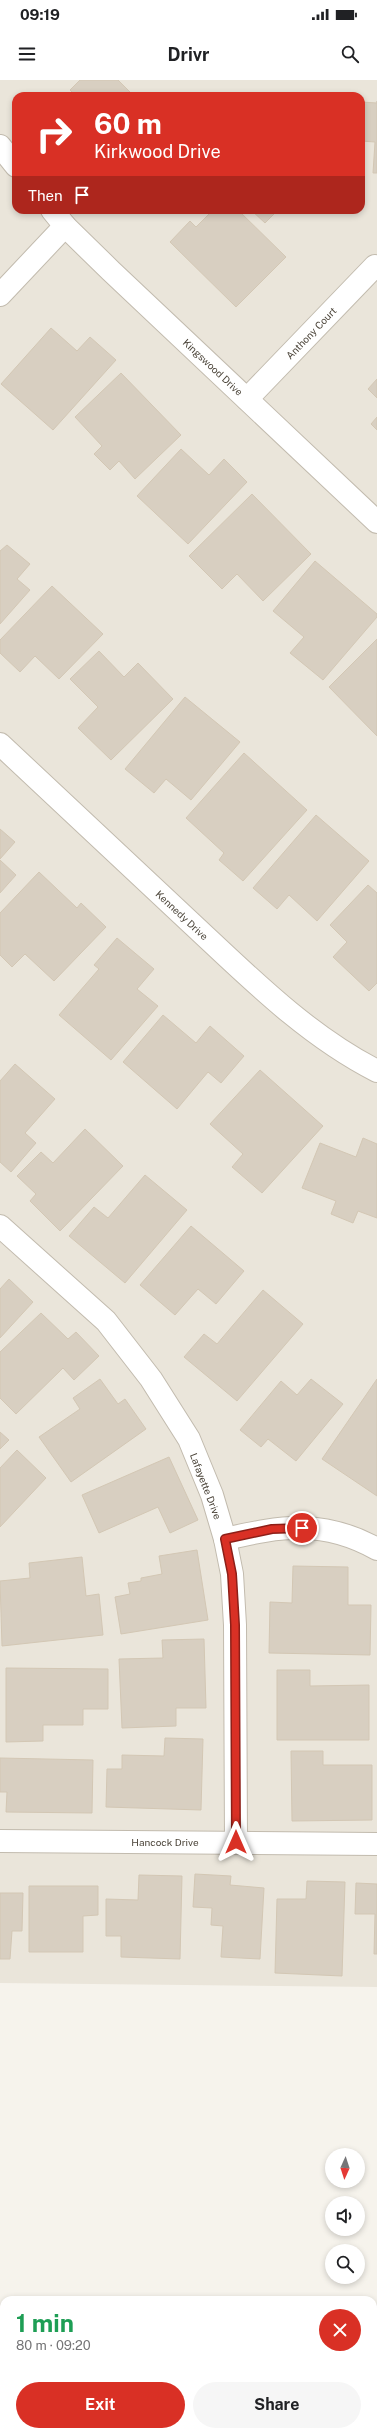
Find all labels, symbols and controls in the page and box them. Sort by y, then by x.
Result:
text: 09:19 [20,6,60,23]
icon: menu [16,43,38,65]
icon: search [339,43,361,65]
text: Drivr [168,44,209,65]
text: 60 m [94,107,162,140]
icon: right [28,108,80,160]
text: Kirkwood Drive [94,141,221,162]
icon: arrive [71,184,93,206]
text: Then [28,187,63,204]
street label: Anthony Court [283,305,339,361]
street label: Kingswood Drive [181,336,246,398]
street label: Kennedy Drive [153,888,211,942]
street label: Lafayette Drive [188,1451,224,1521]
pin [285,1511,319,1545]
icon: arrive [291,1517,313,1539]
position arrow [215,1821,257,1863]
street label: Hancock Drive [131,1836,199,1848]
north arrow [325,2148,365,2188]
map controls [325,2148,365,2284]
button: sound [325,2196,365,2236]
button: search [325,2244,365,2284]
text: 1 min [16,2309,74,2337]
button: close [319,2309,361,2351]
text: 80 m · 09:20 [16,2338,91,2353]
button: Exit [16,2382,185,2428]
button: Share [193,2382,361,2428]

